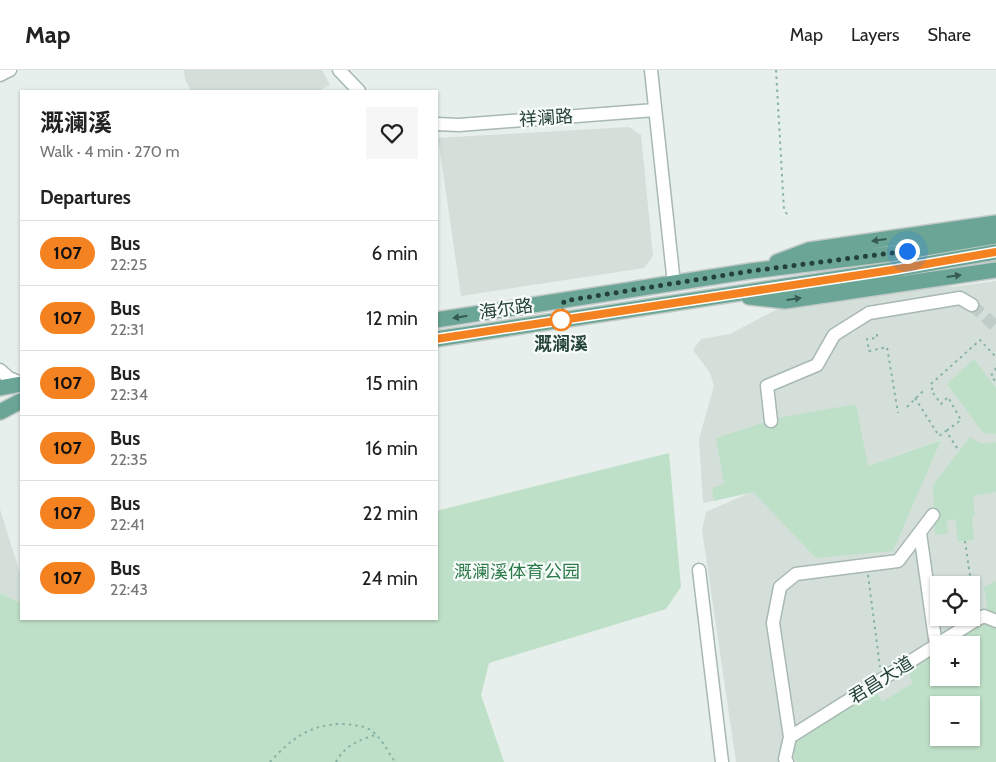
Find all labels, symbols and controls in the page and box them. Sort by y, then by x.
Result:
text: Map [25,20,71,49]
text: Map [790,24,823,46]
text: Layers [851,24,900,46]
text: Share [928,24,971,46]
street label: 祥澜路 [518,105,574,131]
button: heart [366,107,418,159]
text: 溉澜溪 [40,108,112,137]
text: Walk · 4 min · 270 m [40,142,179,161]
text: Departures [40,186,131,209]
text: Bus [110,232,140,255]
one-way arrow [870,237,886,245]
your location [895,239,920,264]
text: 107 [53,242,82,264]
text: 6 min [372,242,418,265]
text: 22:25 [110,255,147,274]
one-way arrow [947,271,963,279]
street label: 海尔路 [478,294,534,324]
one-way arrow [786,295,802,303]
text: Bus [110,297,140,320]
text: 107 [53,307,82,329]
text: 12 min [366,307,418,330]
marker: 溉澜溪 [550,309,572,331]
one-way arrow [452,313,468,321]
text: 22:31 [110,320,144,339]
place label: 溉澜溪 [534,333,588,355]
text: Bus [110,362,140,385]
text: 107 [53,372,82,394]
text: 15 min [366,372,418,395]
text: 22:34 [110,385,148,404]
text: Bus [110,427,140,450]
text: 107 [53,437,82,459]
text: 16 min [365,437,418,460]
text: 22:35 [110,450,147,469]
text: Bus [110,492,140,515]
text: 107 [53,502,82,524]
text: 22 min [363,502,418,525]
text: 22:41 [110,515,145,534]
text: Bus [110,557,140,580]
park label: 溉澜溪体育公园 [454,561,580,583]
text: 107 [53,567,82,589]
text: 24 min [361,567,418,590]
map controls [930,576,980,746]
button: locate [930,576,980,626]
text: 22:43 [110,580,148,599]
button: + [930,636,980,686]
street label: 君昌大道 [845,652,917,708]
button: − [930,696,980,746]

